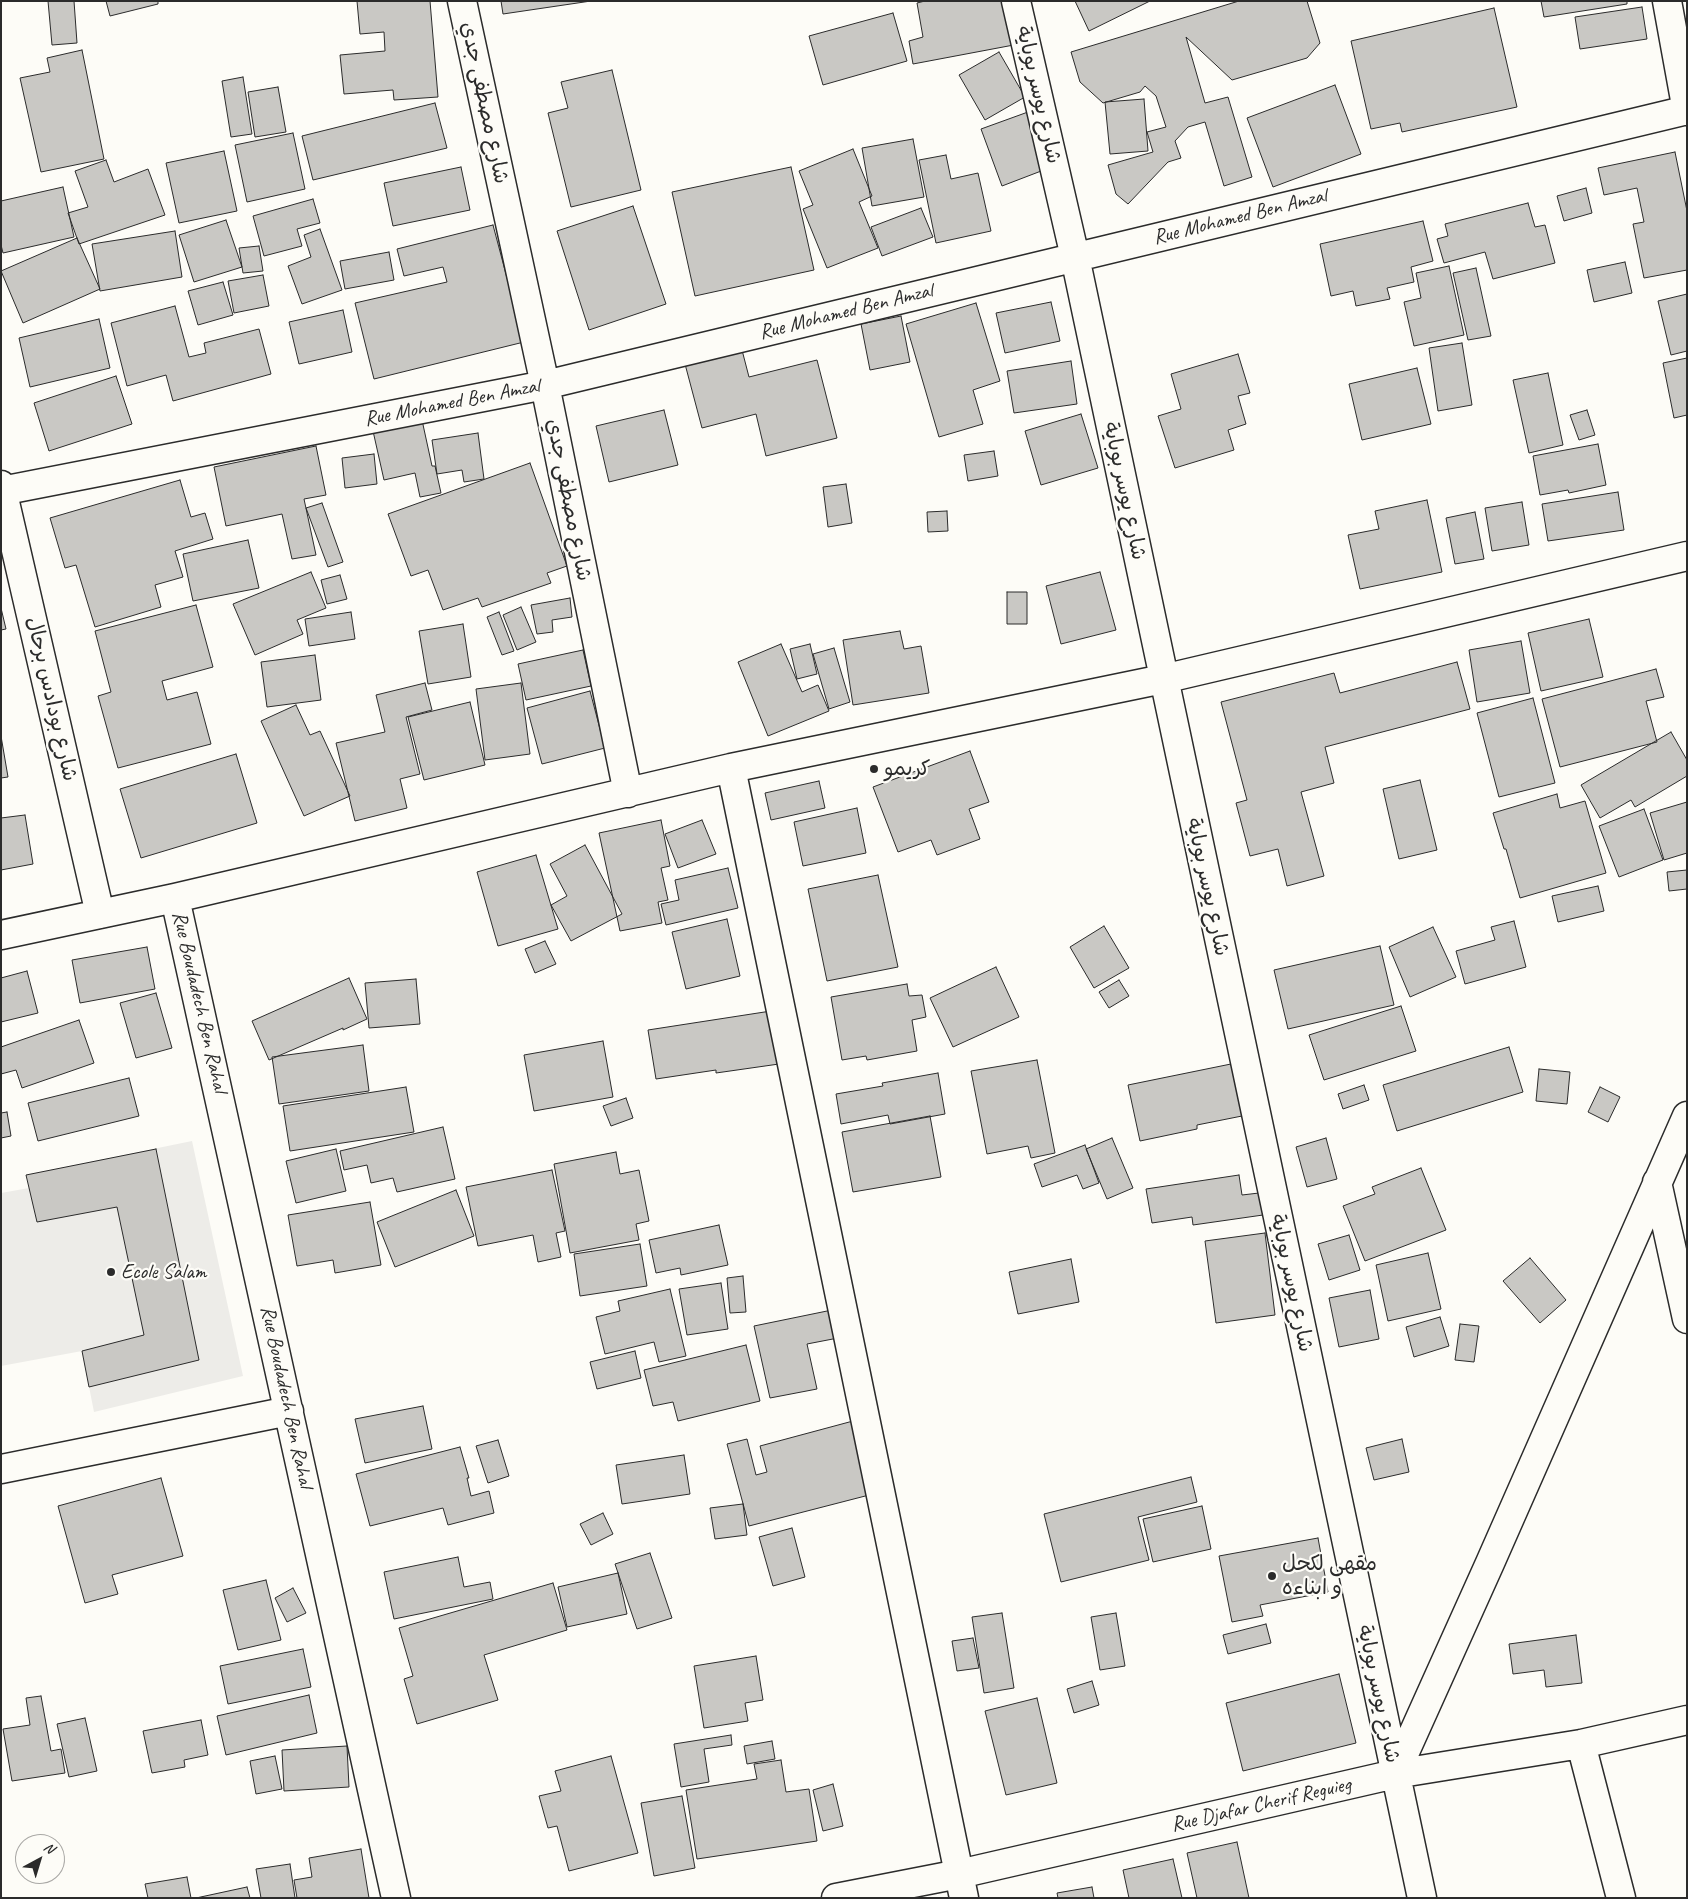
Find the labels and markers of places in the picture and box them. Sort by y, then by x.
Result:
place label: كريمو [884,756,931,782]
marker: كريمو [868,763,880,775]
place label: Ecole Salam [121,1259,206,1285]
marker: Ecole Salam [105,1266,117,1278]
place label: مقهى لكحل و ابناءه [1282,1551,1377,1601]
marker: مقهى لكحل و ابناءه [1266,1570,1278,1582]

